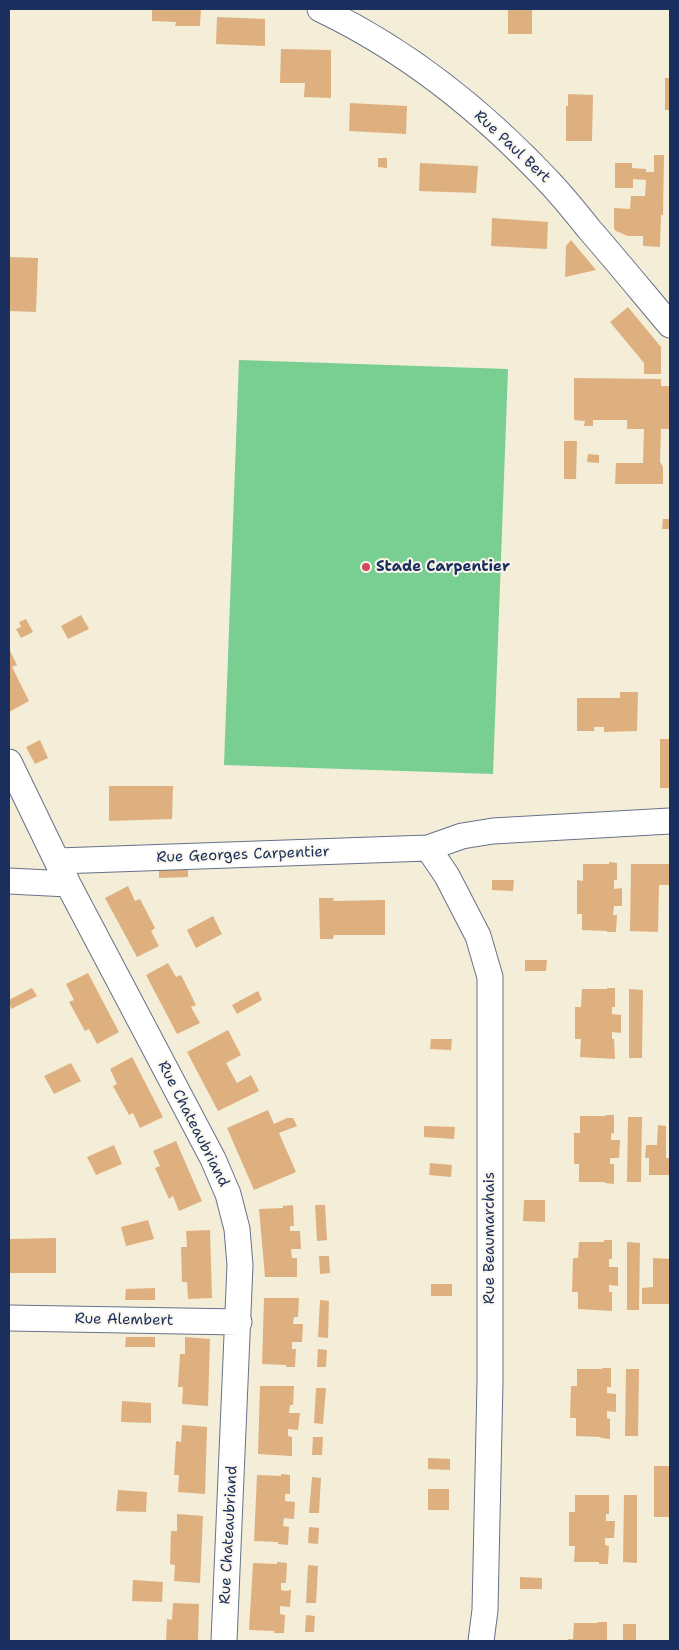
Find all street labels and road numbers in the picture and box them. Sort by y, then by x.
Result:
street label: Rue Paul Bert [470,107,554,187]
street label: Rue Georges Carpentier [156,843,330,867]
street label: Rue Chateaubriand [153,1058,233,1190]
street label: Rue Beaumarchais [481,1172,499,1304]
street label: Rue Alembert [74,1310,174,1330]
street label: Rue Chateaubriand [216,1465,242,1605]

